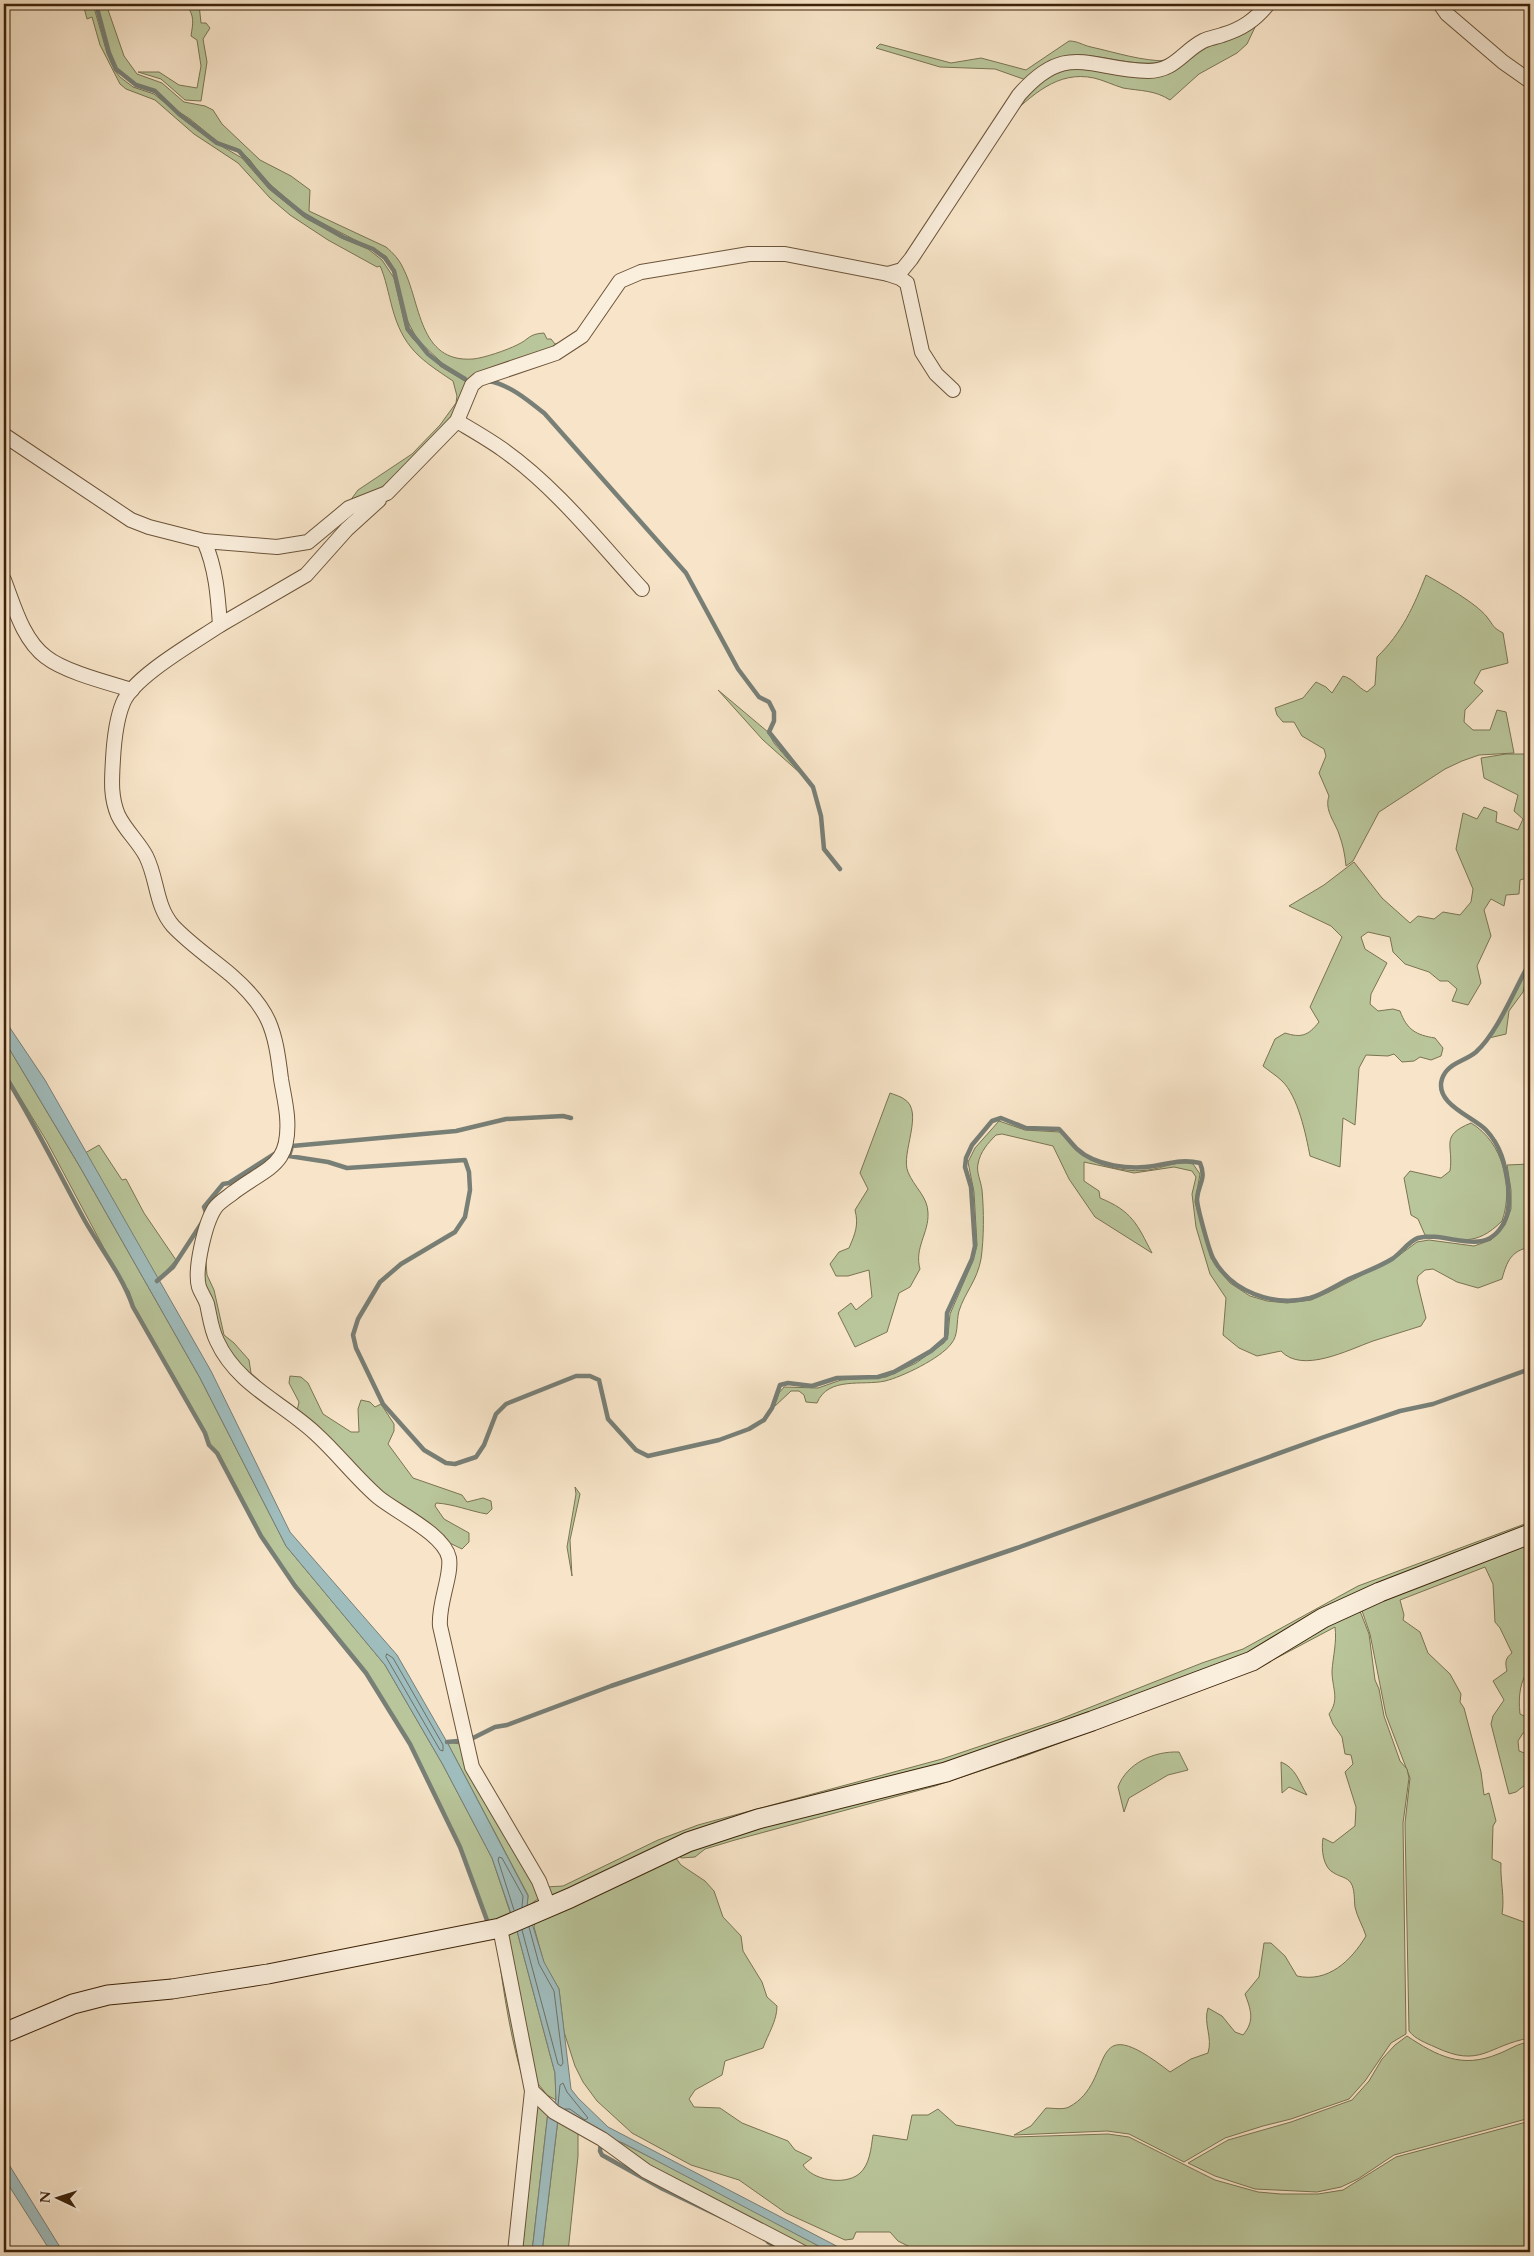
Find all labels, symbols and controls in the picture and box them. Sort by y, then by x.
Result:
north arrow [32,2174,82,2224]
text: N [36,2190,55,2204]

